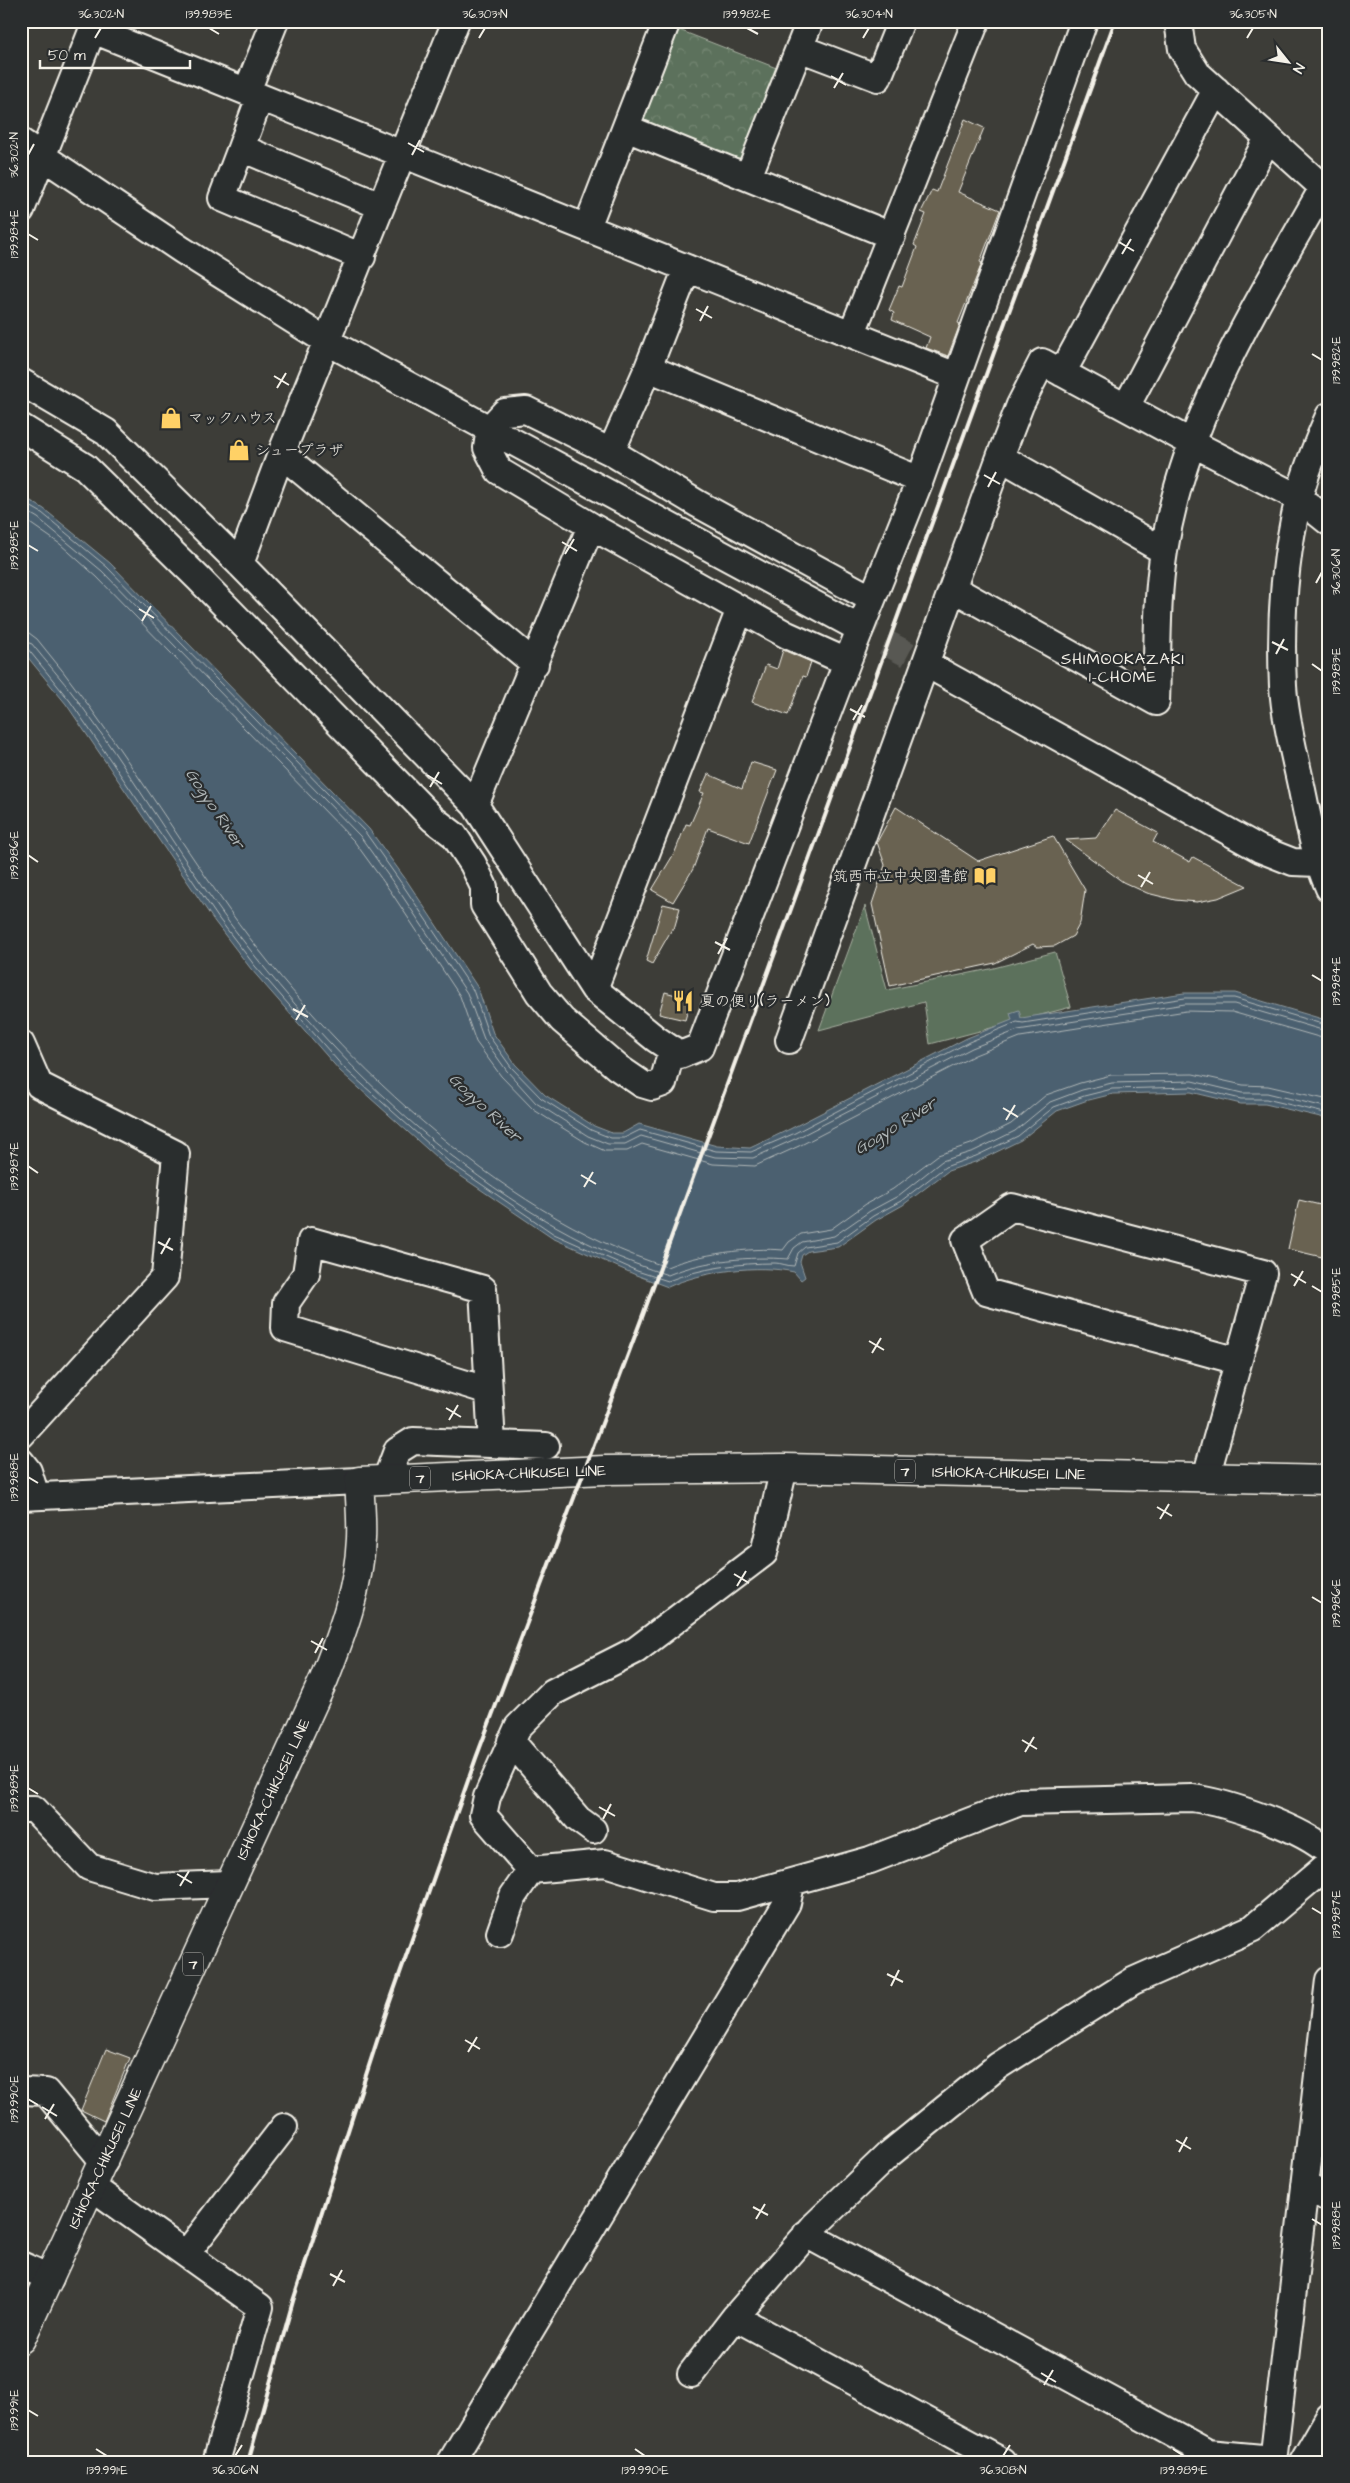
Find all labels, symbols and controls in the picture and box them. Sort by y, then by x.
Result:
text: 36.302°N [78,6,124,23]
text: 139.983°E [186,6,232,23]
text: 36.303°N [462,6,508,23]
text: 139.982°E [723,6,771,23]
text: 36.304°N [845,6,893,23]
text: 36.305°N [1229,6,1277,23]
scale bar [40,38,190,70]
north arrow [1262,38,1312,88]
text: 50 m [48,45,86,66]
text: N [1287,59,1309,77]
text: 36.302°N [6,132,23,178]
text: 139.984°E [6,210,23,258]
text: 139.982°E [1328,336,1345,384]
shop icon: マックハウス [158,405,184,431]
place label: マックハウス [188,408,277,429]
shop icon: シュープラザ [226,437,252,463]
place label: シュープラザ [255,440,344,461]
text: 139.985°E [6,520,23,570]
text: 36.306°N [1328,548,1345,595]
district label: SHIMOOKAZAKI 1-CHOME [1061,648,1185,688]
text: 139.983°E [1328,648,1345,694]
water label: Gogyo River [179,764,251,855]
text: 139.986°E [6,831,23,879]
library icon: 筑西市立中央図書館 [972,863,998,889]
place label: 筑西市立中央図書館 [833,866,968,887]
text: 139.984°E [1328,957,1345,1005]
restaurant icon: 夏の便り(ラーメン) [670,988,696,1014]
place label: 夏の便り(ラーメン) [700,991,830,1012]
water label: Gogyo River [443,1068,528,1149]
water label: Gogyo River [851,1091,943,1160]
text: 139.987°E [6,1142,23,1190]
text: 139.985°E [1328,1267,1345,1317]
text: 139.988°E [6,1453,23,1501]
street label: ISHIOKA-CHIKUSEI LINE [452,1460,606,1487]
road number: 7 [895,1460,915,1482]
street label: ISHIOKA-CHIKUSEI LINE [932,1462,1086,1485]
road number: 7 [410,1466,430,1490]
text: 139.986°E [1328,1579,1345,1627]
street label: ISHIOKA-CHIKUSEI LINE [231,1715,316,1863]
text: 139.989°E [6,1764,23,1812]
text: 139.987°E [1328,1890,1345,1938]
road number: 7 [183,1952,203,1976]
text: 139.990°E [6,2075,23,2123]
street label: ISHIOKA-CHIKUSEI LINE [63,2084,148,2232]
text: 139.988°E [1328,2201,1345,2249]
text: 139.991°E [6,2389,23,2431]
text: 139.991°E [86,2462,128,2479]
text: 36.306°N [212,2462,259,2479]
text: 139.990°E [621,2462,669,2479]
text: 36.308°N [980,2462,1027,2479]
text: 139.989°E [1160,2462,1208,2479]

